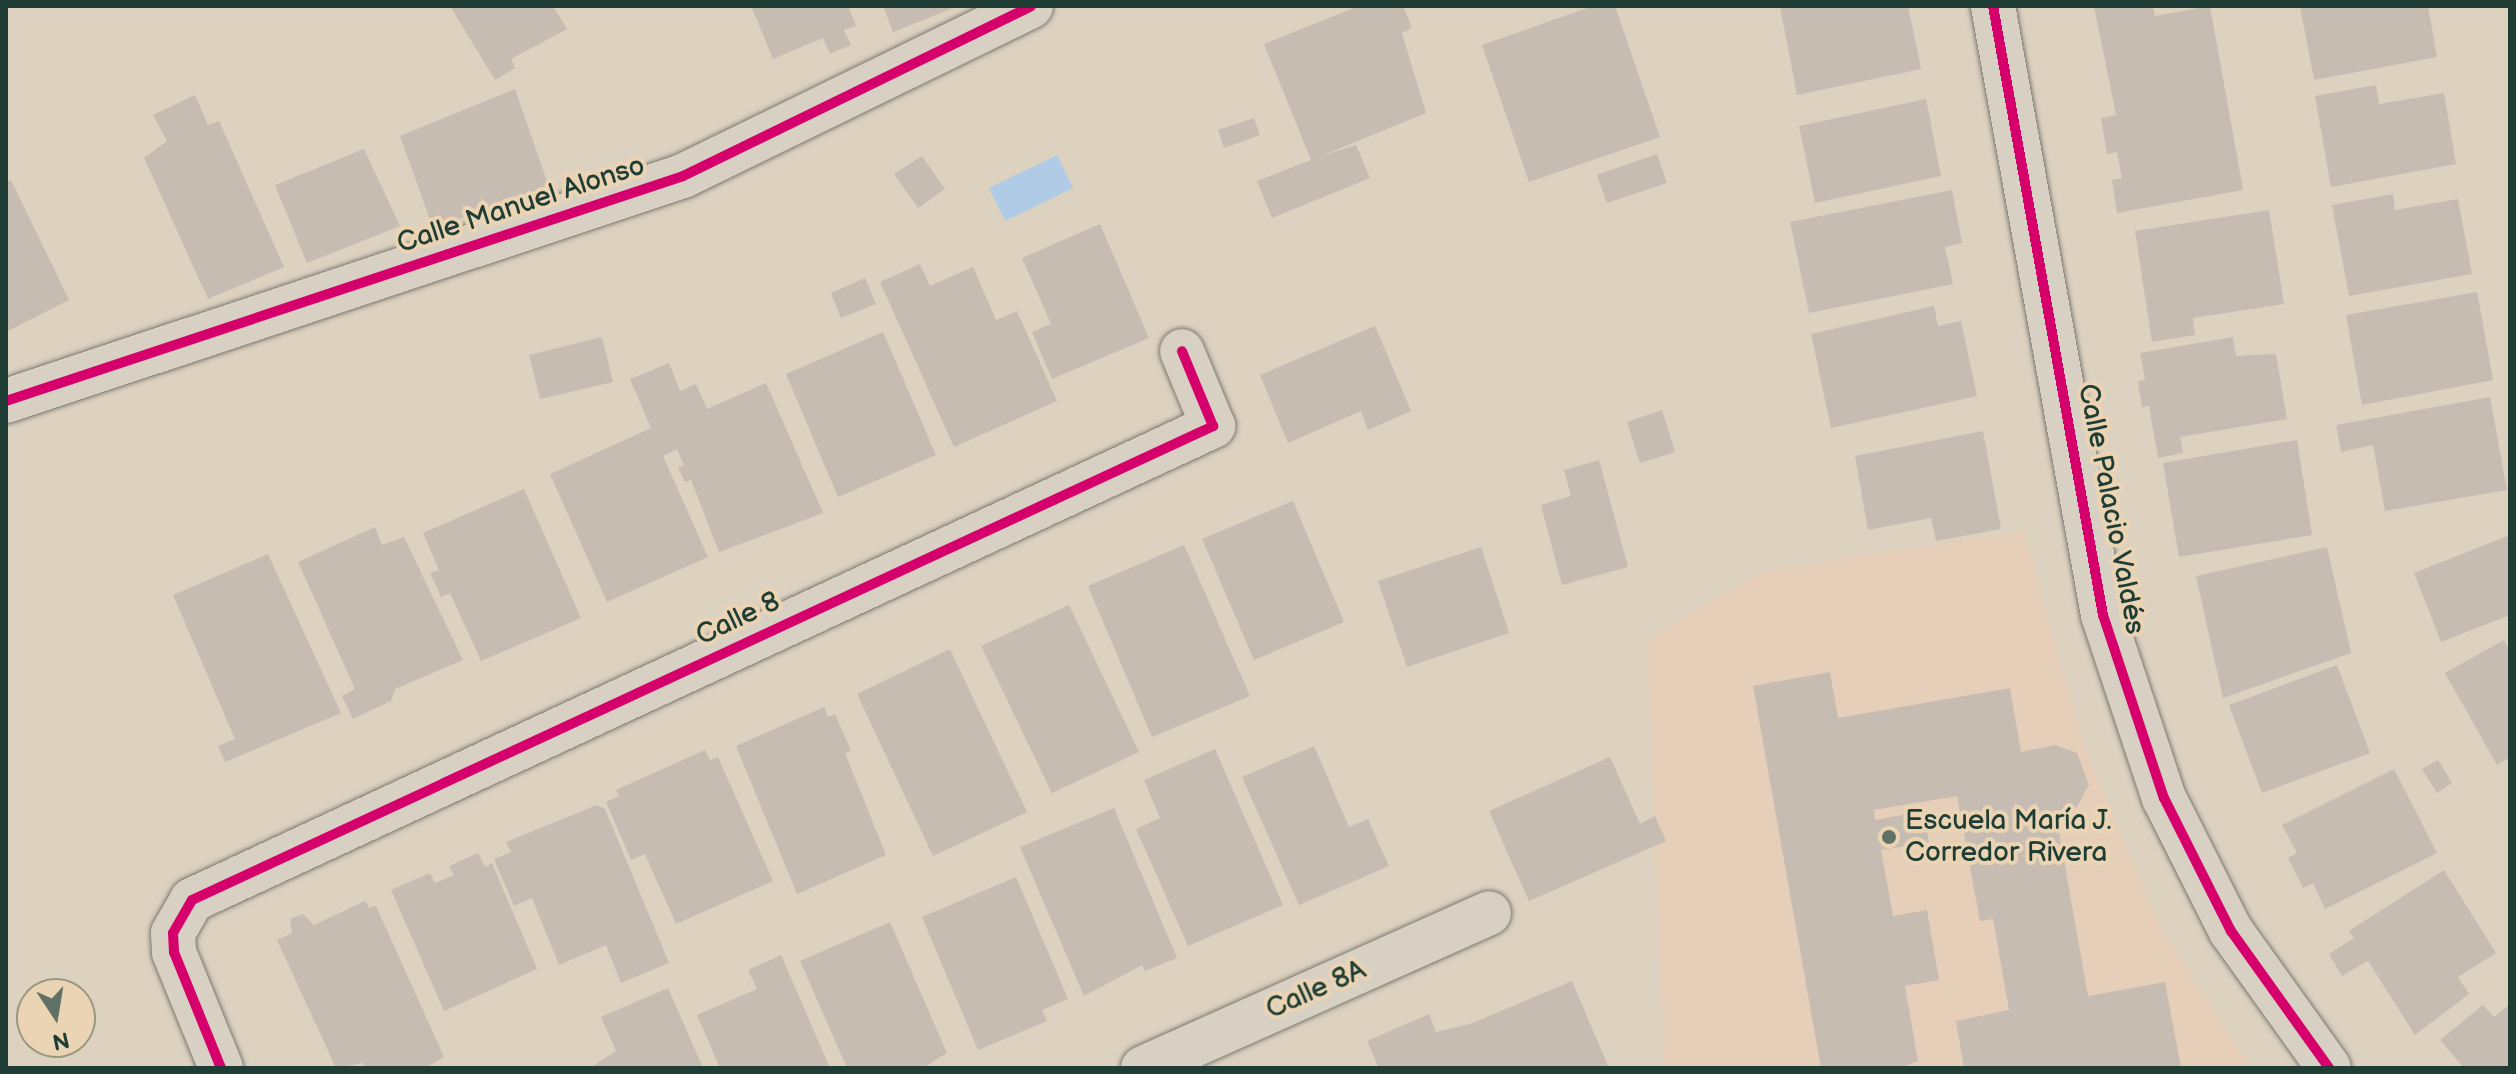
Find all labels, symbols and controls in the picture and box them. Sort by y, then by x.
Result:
street label: Calle Manuel Alonso [393,149,649,261]
street label: Calle Palacio Valdés [2070,381,2152,637]
street label: Calle 8 [691,585,785,653]
place label: Escuela María J. Corredor Rivera [1905,804,2113,870]
marker: Escuela María J. Corredor Rivera [1880,828,1898,846]
street label: Calle 8A [1261,953,1371,1027]
north arrow [16,978,96,1058]
text: N [50,1025,72,1055]

